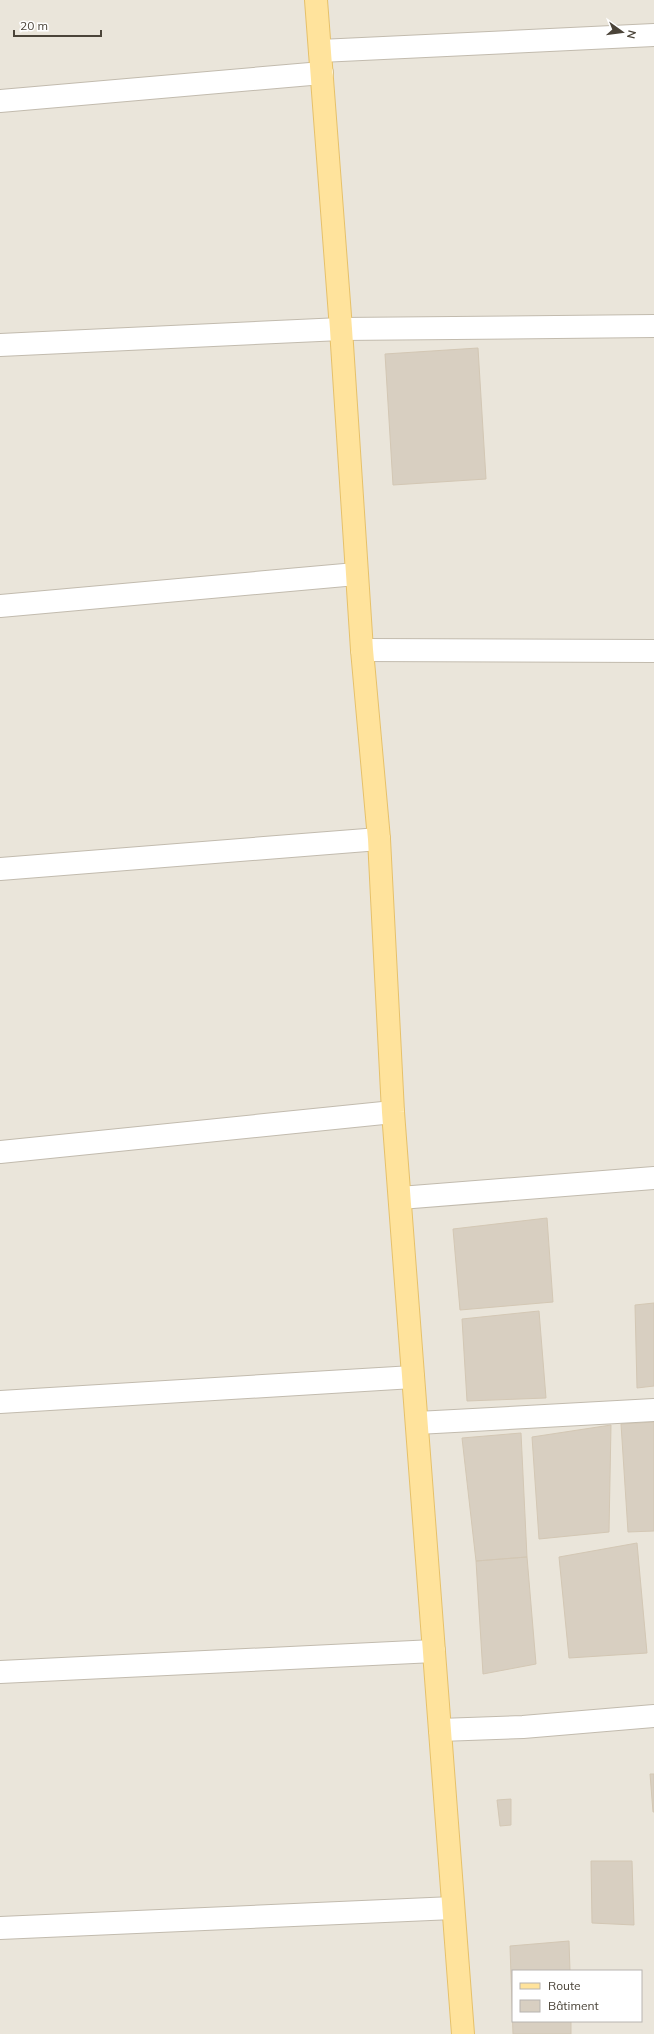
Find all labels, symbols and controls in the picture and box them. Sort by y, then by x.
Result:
scale bar [14,12,101,38]
north arrow [602,12,642,52]
text: 20 m [20,18,48,33]
text: N [624,29,640,40]
legend [512,1970,642,2022]
text: Route [548,1978,581,1993]
text: Bâtiment [548,1998,599,2013]

